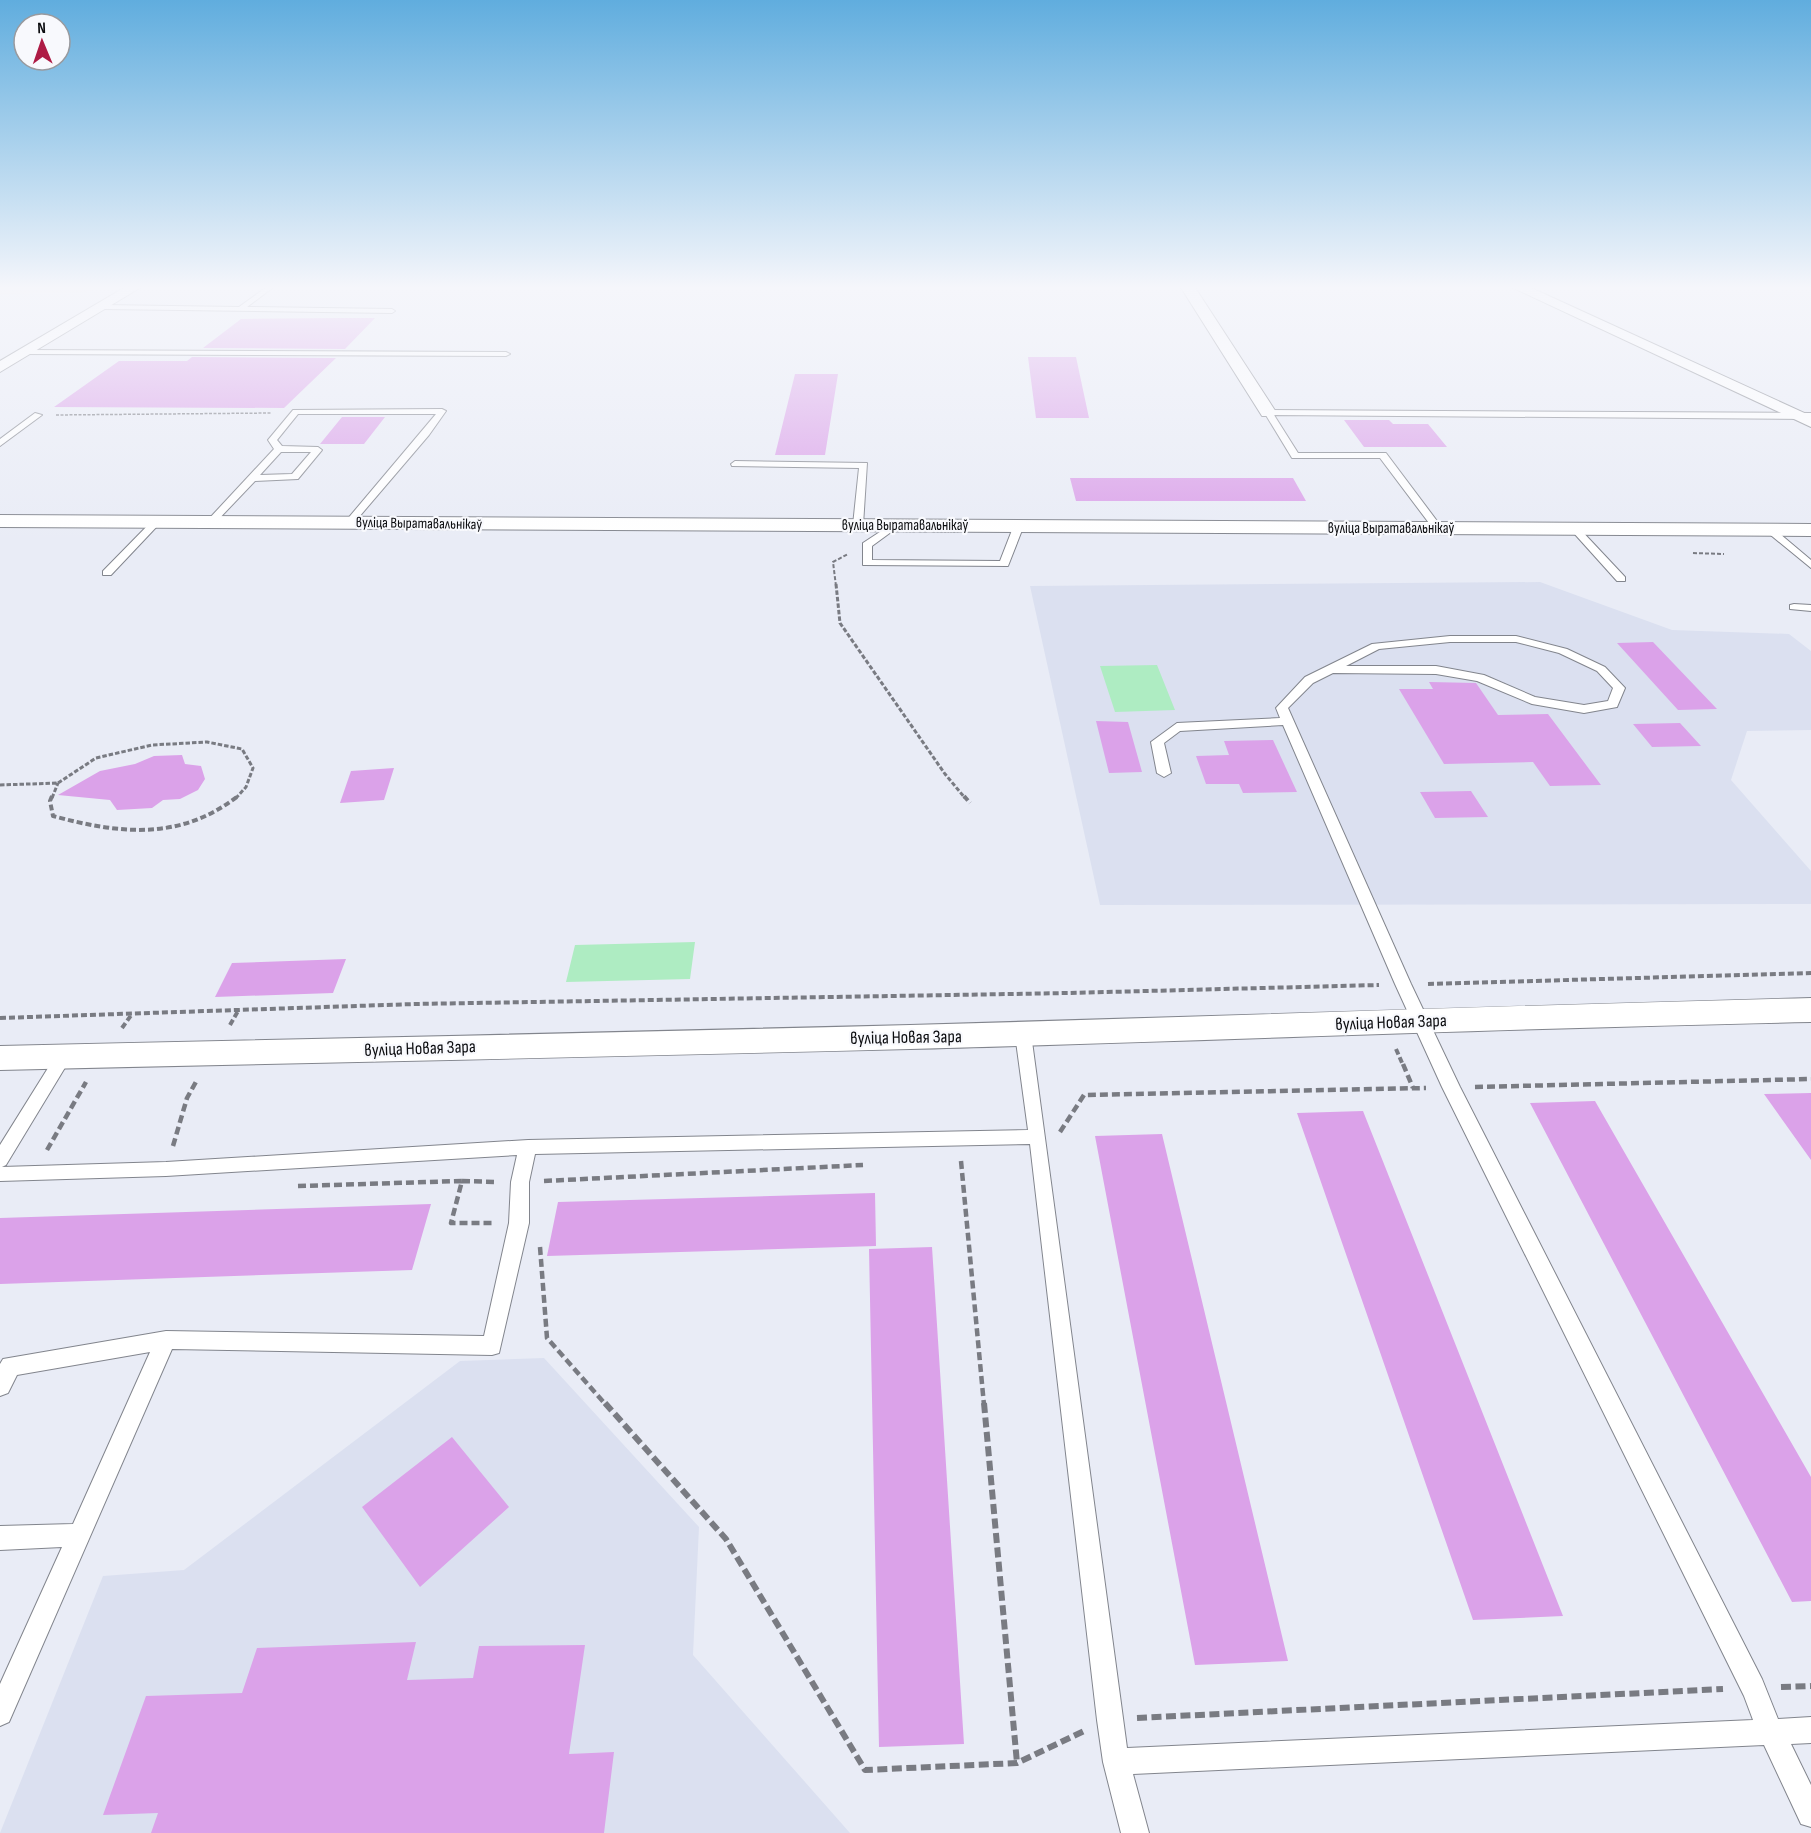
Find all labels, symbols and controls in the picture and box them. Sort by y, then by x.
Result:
north arrow [12,12,72,72]
text: N [37,19,46,38]
street label: вуліца Выратавальнікаў [356,513,483,534]
street label: вуліца Выратавальнікаў [842,516,968,535]
street label: вуліца Выратавальнікаў [1328,519,1454,538]
street label: вуліца Новая Зара [1335,1010,1447,1035]
street label: вуліца Новая Зара [850,1026,962,1049]
street label: вуліца Новая Зара [364,1036,476,1061]

